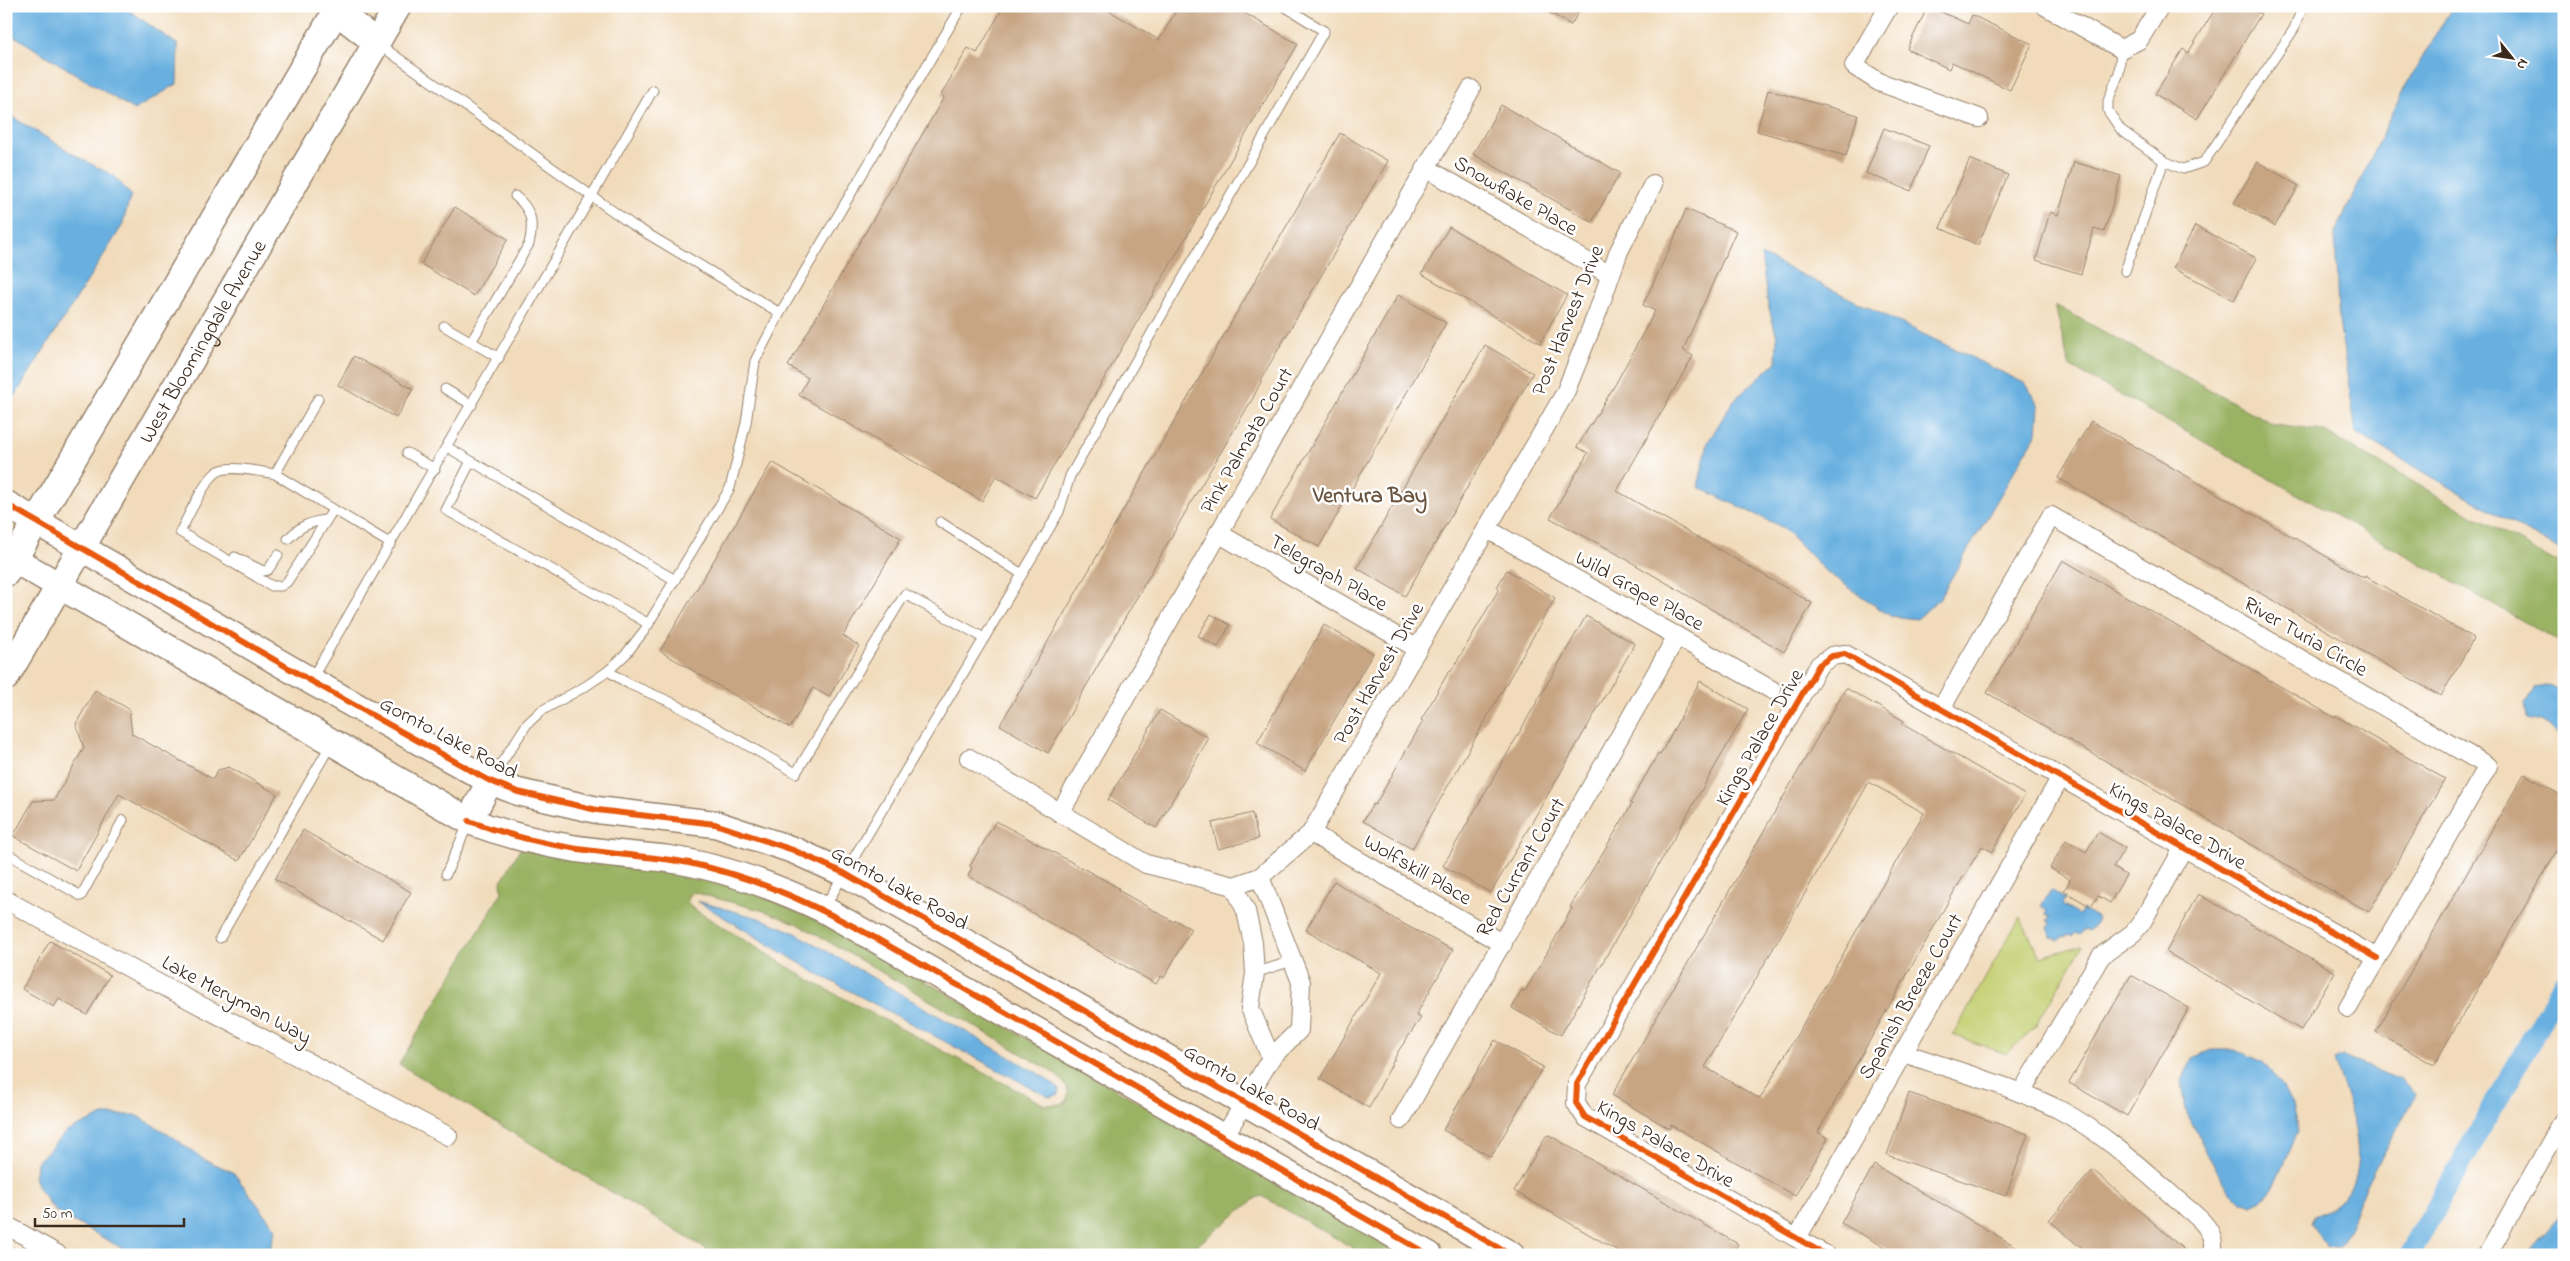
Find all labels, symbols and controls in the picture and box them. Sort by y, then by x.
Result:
north arrow [2488,32,2538,82]
text: N [2511,54,2533,73]
street label: Snowflake Place [1447,149,1583,245]
street label: West Bloomingdale Avenue [133,234,275,449]
street label: Post Harvest Drive [1525,240,1613,400]
street label: Pink Palmata Court [1194,362,1302,520]
district label: Ventura Bay [1312,481,1427,514]
street label: Telegraph Place [1262,528,1393,622]
street label: Wild Grape Place [1569,544,1709,640]
street label: River Turia Circle [2237,590,2373,686]
street label: Post Harvest Drive [1327,597,1433,751]
street label: Kings Palace Drive [1709,663,1814,813]
street label: Gornto Lake Road [374,690,523,788]
street label: Kings Palace Drive [2102,775,2252,880]
street label: Red Currant Court [1470,793,1574,943]
street label: Wolfskill Place [1357,828,1477,914]
street label: Gornto Lake Road [825,839,973,939]
street label: Spanish Breeze Court [1852,908,1972,1086]
street label: Lake Meryman Way [155,949,316,1055]
street label: Gornto Lake Road [1177,1038,1325,1140]
street label: Kings Palace Drive [1590,1093,1740,1198]
scale bar [35,1196,184,1228]
text: 50 m [42,1203,73,1225]

